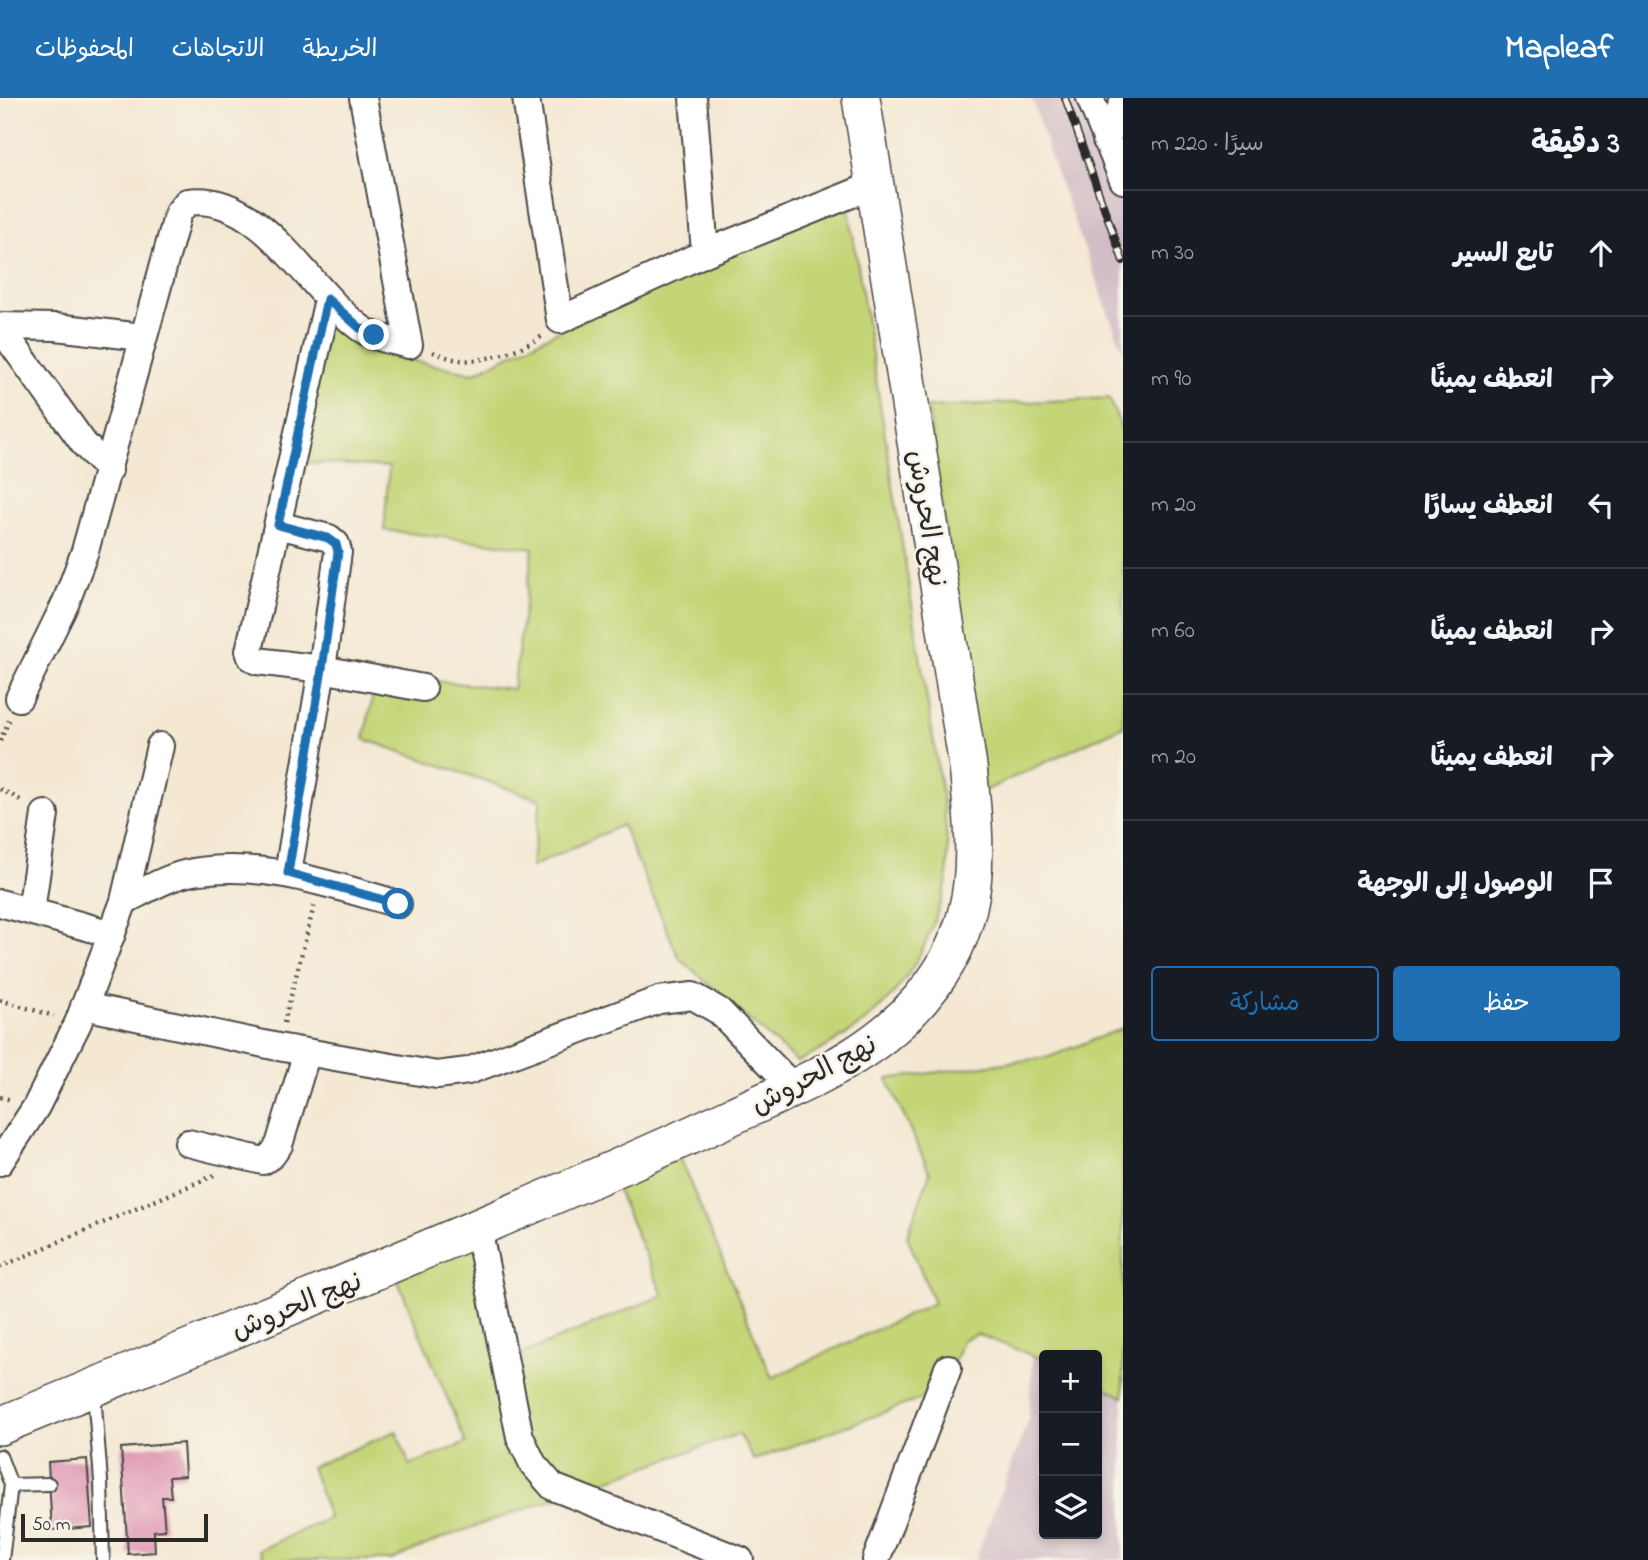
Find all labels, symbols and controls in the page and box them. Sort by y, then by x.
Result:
text: Mapleaf [1505,25,1613,73]
text: المحفوظات [35,33,134,68]
text: الاتجاهات [172,33,265,68]
text: الخريطة [303,33,377,68]
text: 3 دقيقة [1531,123,1620,167]
text: سيرًا · 220 m [1151,128,1264,161]
icon: ahead [1582,234,1620,272]
text: تابع السير [1454,236,1553,274]
text: 30 m [1151,237,1194,270]
route end [358,319,389,350]
icon: right [1582,360,1620,398]
text: انعطف يمينًا [1430,362,1553,400]
text: 90 m [1151,363,1191,396]
street label: نهج الحروش [894,447,957,590]
icon: left [1582,486,1620,524]
text: انعطف يسارًا [1424,488,1553,526]
text: 20 m [1151,489,1196,522]
icon: right [1582,612,1620,650]
text: انعطف يمينًا [1430,614,1553,652]
text: 60 m [1151,615,1195,648]
icon: right [1582,738,1620,776]
text: انعطف يمينًا [1430,740,1553,778]
text: 20 m [1151,741,1196,774]
icon: arrive [1582,864,1620,902]
text: الوصول إلى الوجهة [1357,866,1553,904]
route start [382,888,413,919]
button: مشاركة [1151,966,1379,1041]
button: حفظ [1393,966,1620,1041]
street label: نهج الحروش [744,1026,885,1127]
street label: نهج الحروش [226,1262,369,1352]
map controls [1039,1350,1102,1539]
button: + [1039,1350,1102,1413]
button: − [1039,1413,1102,1476]
button: layers [1039,1476,1102,1539]
scale bar [21,1511,208,1543]
text: 50 m [32,1512,71,1539]

